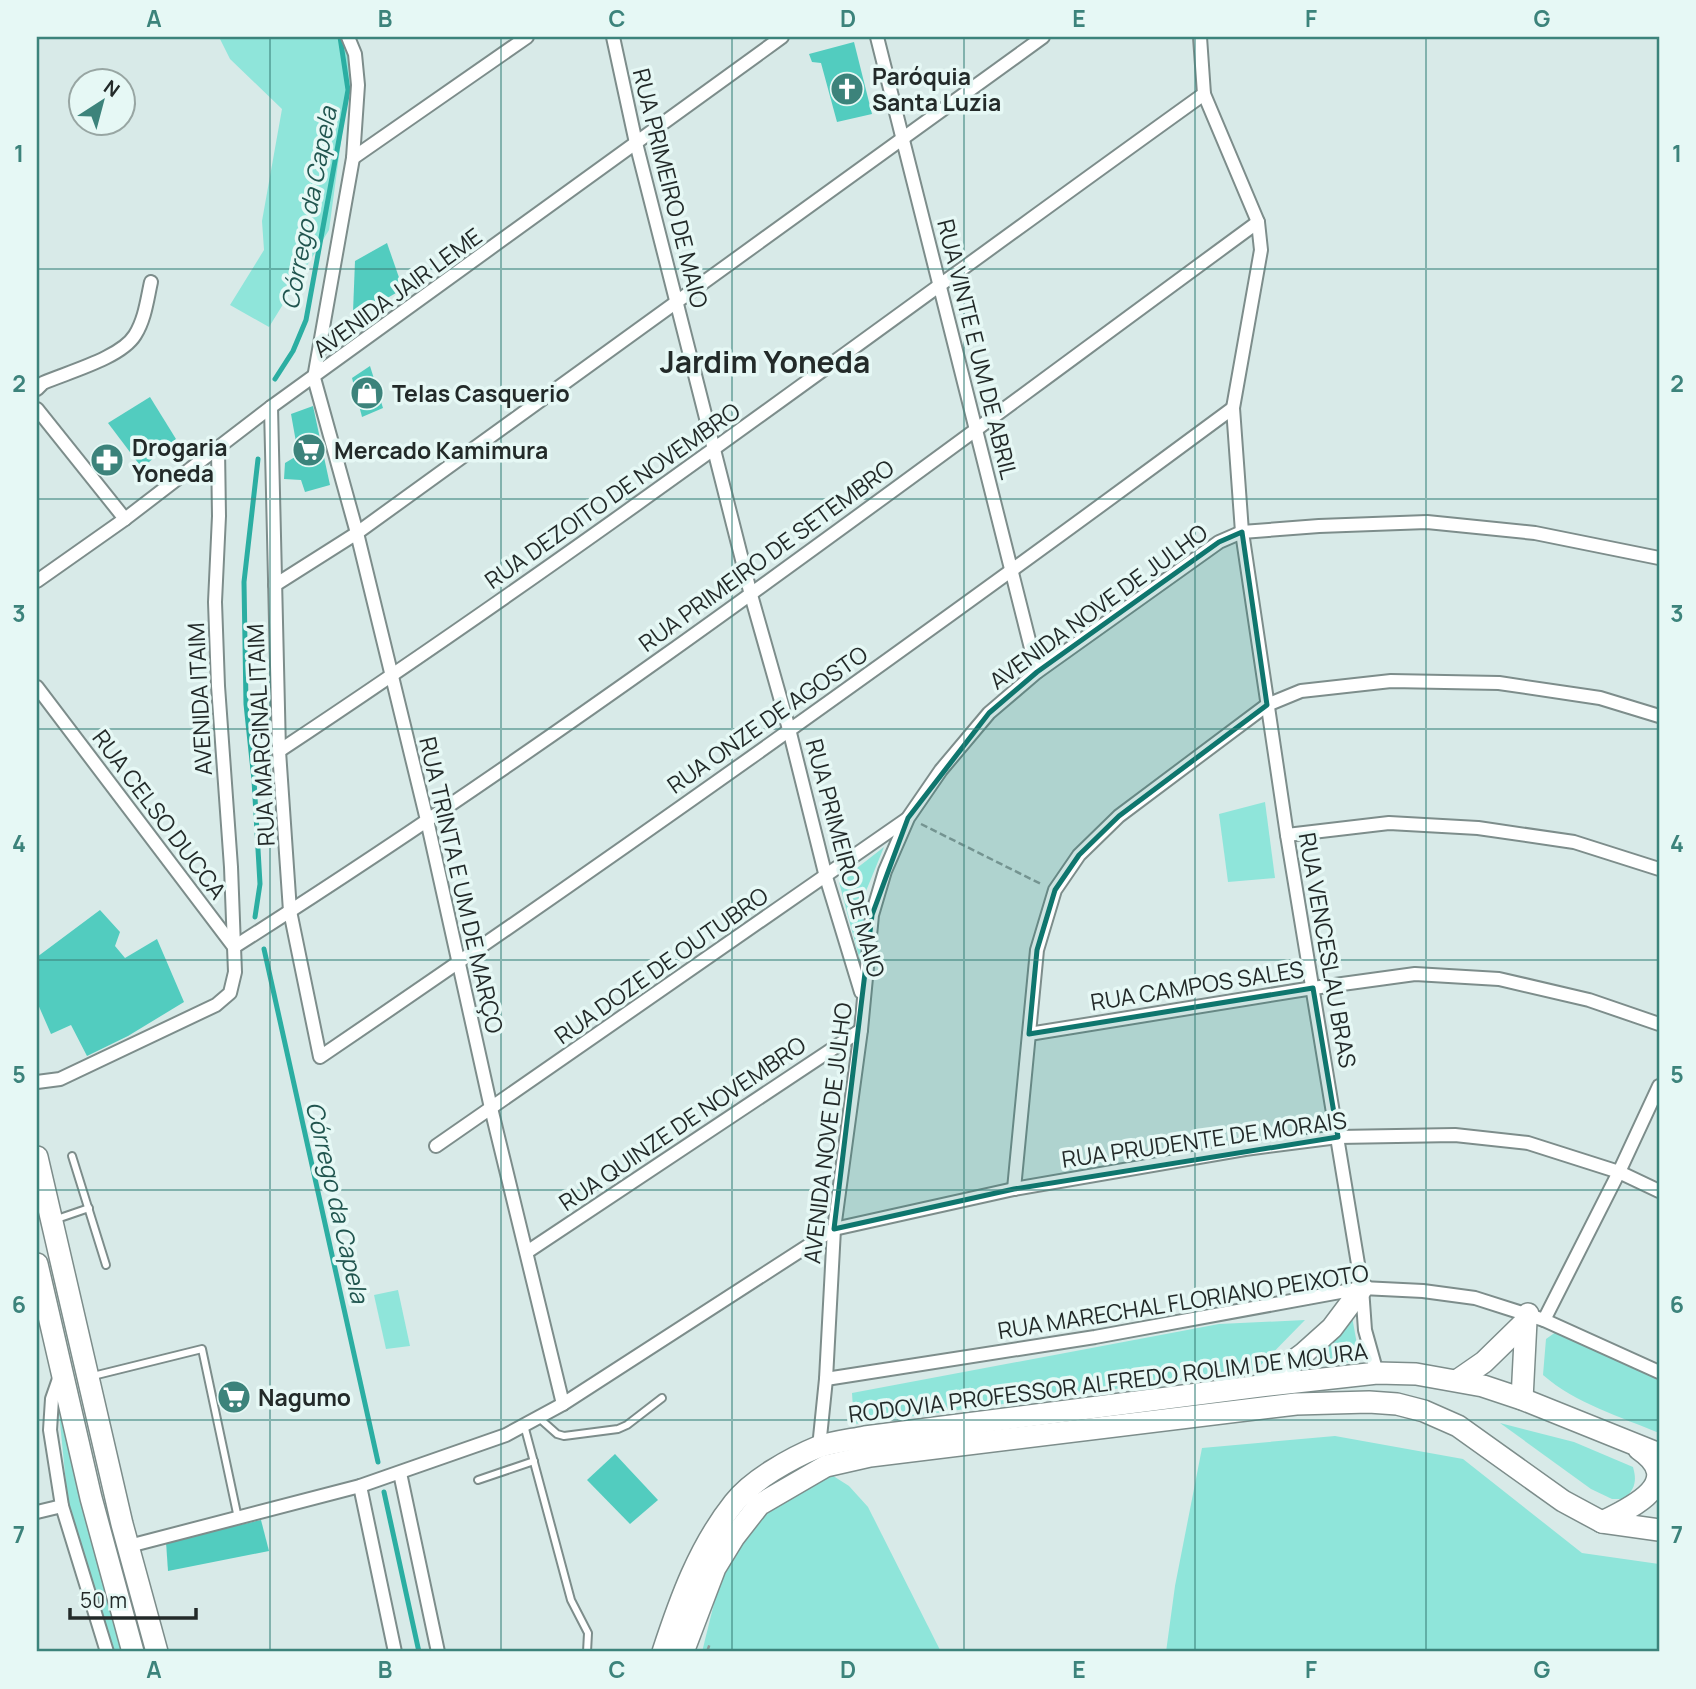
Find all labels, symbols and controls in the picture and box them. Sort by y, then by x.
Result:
text: A [146,2,162,34]
text: B [378,2,392,34]
text: C [609,2,626,34]
text: D [840,2,856,34]
text: E [1072,2,1086,34]
text: F [1305,2,1317,34]
text: G [1534,2,1551,34]
place label: Paróquia Santa Luzia [872,60,1001,118]
street label: RUA PRIMEIRO DE MAIO [626,65,716,311]
north arrow [66,66,136,136]
church icon: Paróquia Santa Luzia [828,70,866,108]
text: N [99,74,125,103]
water label: Córrego da Capela [272,102,344,312]
text: 1 [14,137,24,169]
text: 1 [1672,137,1682,169]
street label: RUA VINTE E UM DE ABRIL [930,216,1026,483]
street label: AVENIDA JAIR LEME [306,220,488,364]
district label: Jardim Yoneda [660,341,870,382]
text: 2 [12,367,26,399]
text: 2 [1670,367,1684,399]
shop icon: Telas Casquerio [348,374,386,412]
place label: Telas Casquerio [392,377,570,409]
street label: RUA DEZOITO DE NOVEMBRO [478,394,746,596]
place label: Drogaria Yoneda [132,431,228,489]
supermarket icon: Mercado Kamimura [290,431,328,469]
place label: Mercado Kamimura [334,434,548,466]
pharmacy icon: Drogaria Yoneda [88,441,126,479]
street label: RUA PRIMEIRO DE SETEMBRO [632,451,900,659]
street label: AVENIDA NOVE DE JULHO [982,516,1214,696]
text: 3 [12,597,26,629]
text: 3 [1670,597,1684,629]
street label: AVENIDA ITAIM [179,622,219,776]
street label: RUA MARGINAL ITAIM [238,623,282,847]
street label: RUA ONZE DE AGOSTO [660,638,874,800]
street label: RUA CELSO DUCCA [86,723,235,906]
street label: RUA TRINTA E UM DE MARÇO [412,734,512,1036]
street label: RUA PRIMEIRO DE MAIO [799,735,893,981]
text: 4 [12,827,26,859]
text: 4 [1670,827,1684,859]
street label: RUA VENCESLAU BRAS [1292,830,1364,1070]
street label: RUA DOZE DE OUTUBRO [548,879,774,1051]
street label: RUA CAMPOS SALES [1088,952,1306,1018]
street label: AVENIDA NOVE DE JULHO [795,1001,859,1265]
street label: RUA QUINZE DE NOVEMBRO [552,1028,812,1218]
text: 5 [12,1058,26,1090]
text: 5 [1670,1058,1684,1090]
water label: Córrego da Capela [299,1098,378,1308]
street label: RUA PRUDENTE DE MORAIS [1060,1103,1348,1175]
street label: RUA MARECHAL FLORIANO PEIXOTO [995,1256,1371,1346]
text: 6 [12,1288,26,1320]
text: 6 [1670,1288,1684,1320]
street label: RODOVIA PROFESSOR ALFREDO ROLIM DE MOURA [846,1334,1370,1430]
supermarket icon: Nagumo [215,1378,253,1416]
place label: Nagumo [258,1381,351,1413]
text: 7 [13,1518,25,1550]
text: 7 [1671,1518,1683,1550]
scale bar [70,1577,196,1621]
text: 50 m [80,1586,127,1614]
text: A [146,1653,162,1685]
text: B [378,1653,392,1685]
text: C [609,1653,626,1685]
text: D [840,1653,856,1685]
text: E [1072,1653,1086,1685]
text: F [1305,1653,1317,1685]
text: G [1534,1653,1551,1685]

